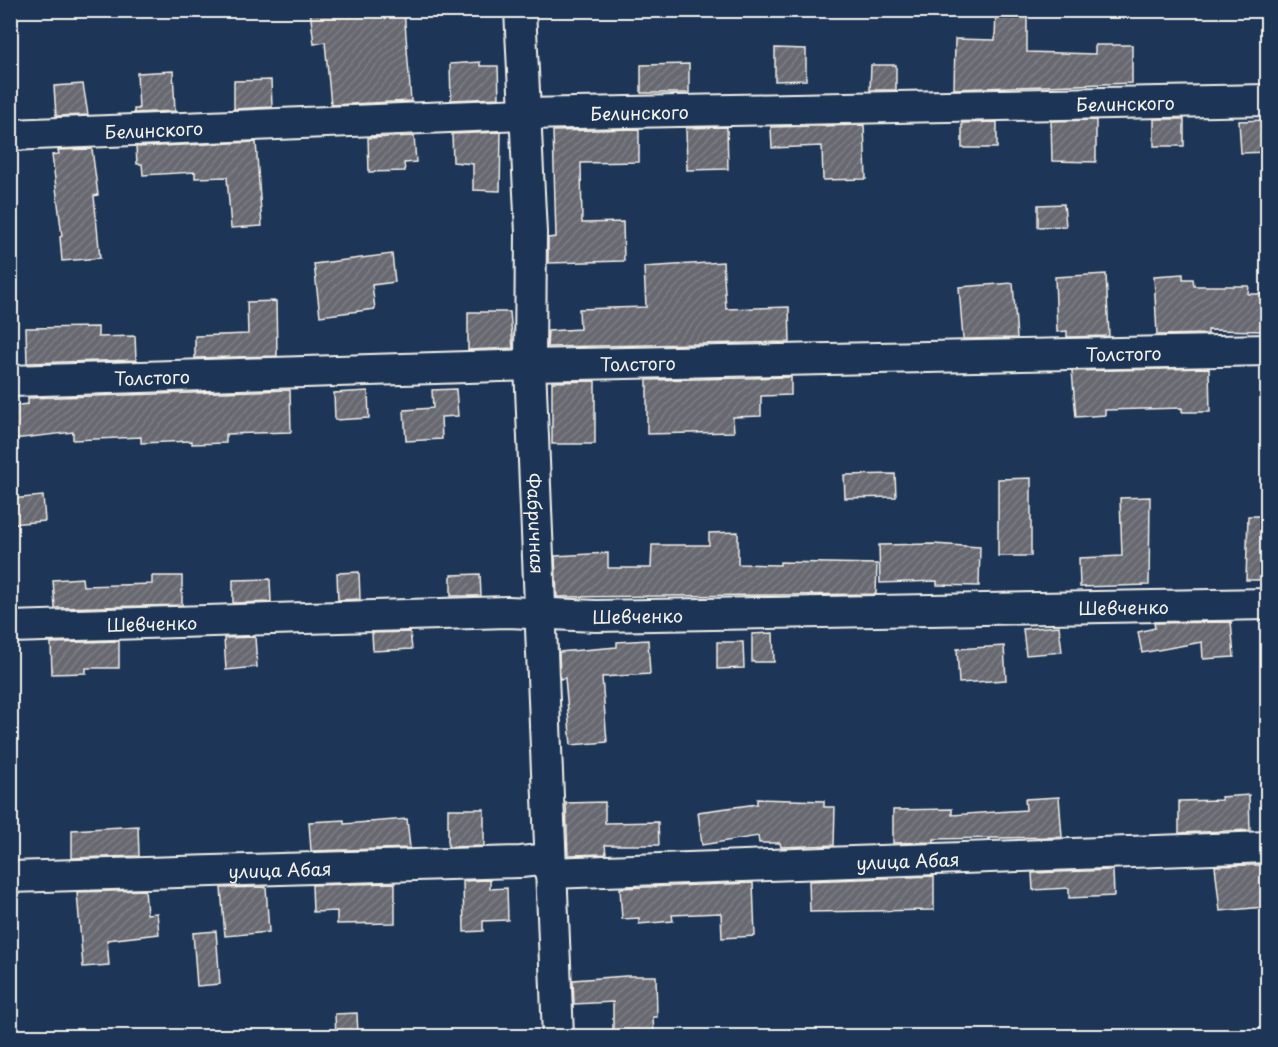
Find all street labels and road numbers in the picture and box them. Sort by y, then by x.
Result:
street label: Белинского [1076,88,1175,117]
street label: Белинского [590,97,689,126]
street label: Белинского [104,114,204,145]
street label: Толстого [1085,339,1162,367]
street label: Толстого [599,349,676,377]
street label: Толстого [114,362,190,391]
street label: Фабричная [521,473,552,575]
street label: Шевченко [1078,592,1169,621]
street label: Шевченко [592,601,683,630]
street label: Шевченко [106,608,198,638]
street label: улица Абая [856,845,960,875]
street label: улица Абая [228,854,332,884]

